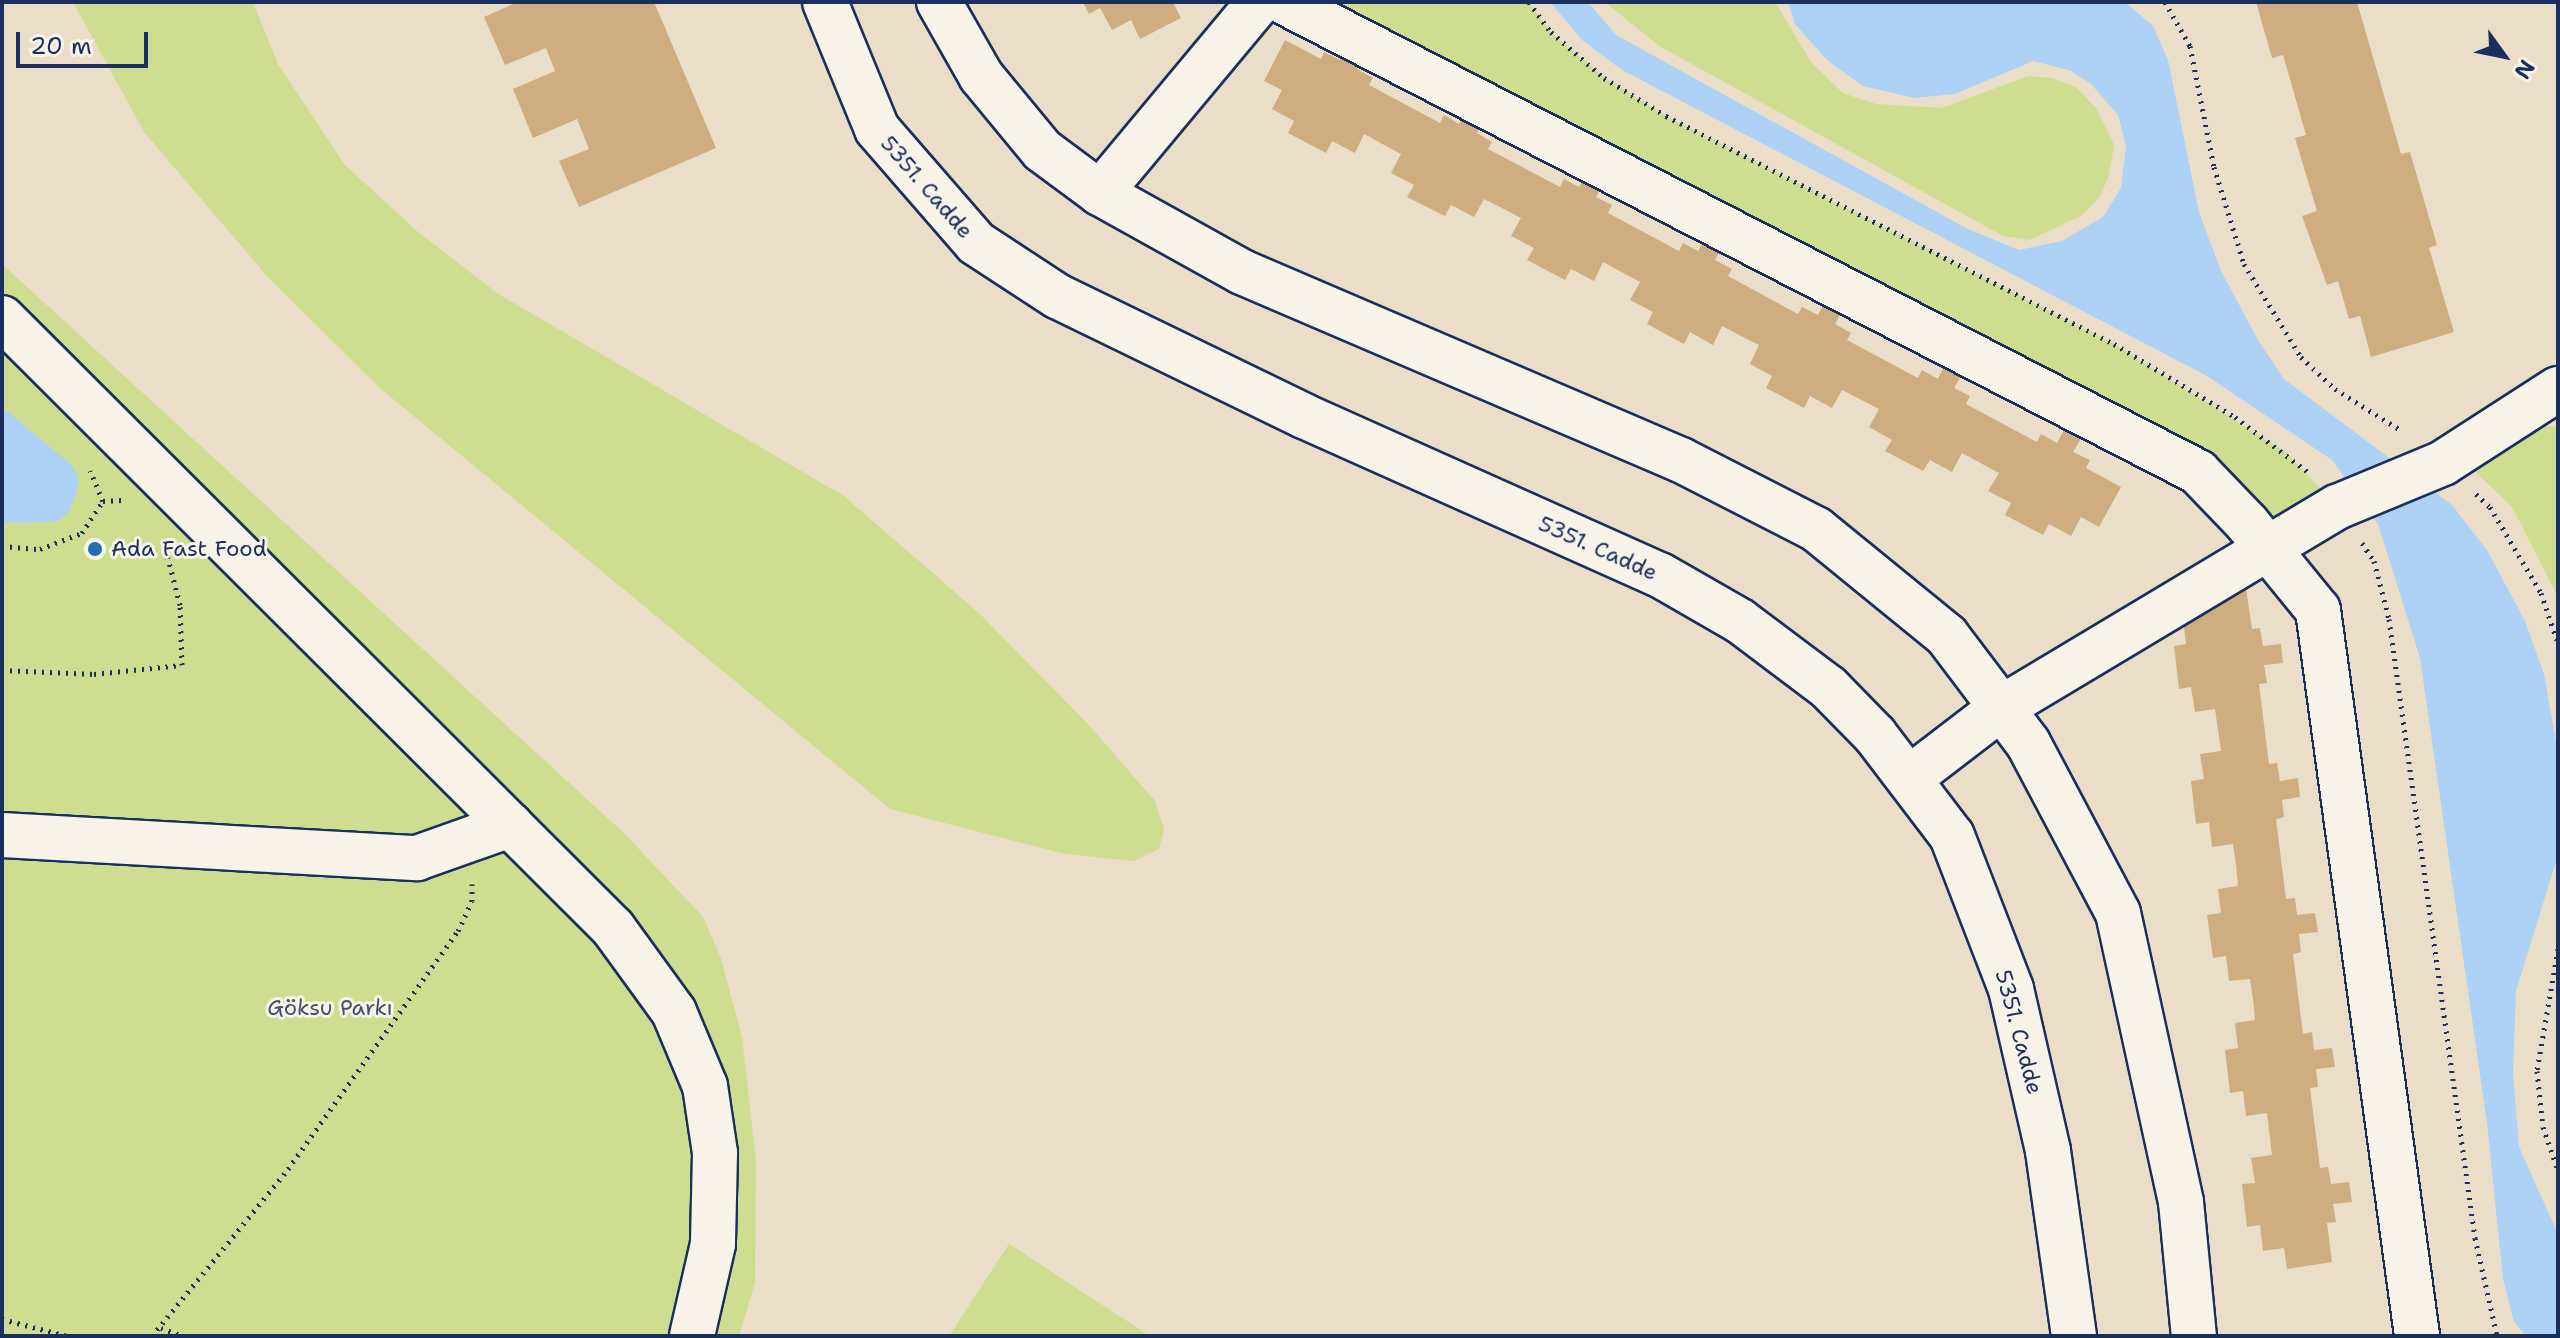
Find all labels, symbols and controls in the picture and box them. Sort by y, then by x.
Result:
scale bar [20,16,152,66]
north arrow [2464,16,2544,96]
text: 20 m [30,30,92,62]
text: N [2508,54,2541,85]
street label: 5351. Cadde [875,130,979,244]
street label: 5351. Cadde [1534,510,1662,586]
place label: Ada Fast Food [111,536,267,562]
marker: Ada Fast Food [86,540,104,558]
street label: 5351. Cadde [1990,967,2048,1097]
park label: Göksu Parkı [267,995,393,1021]

